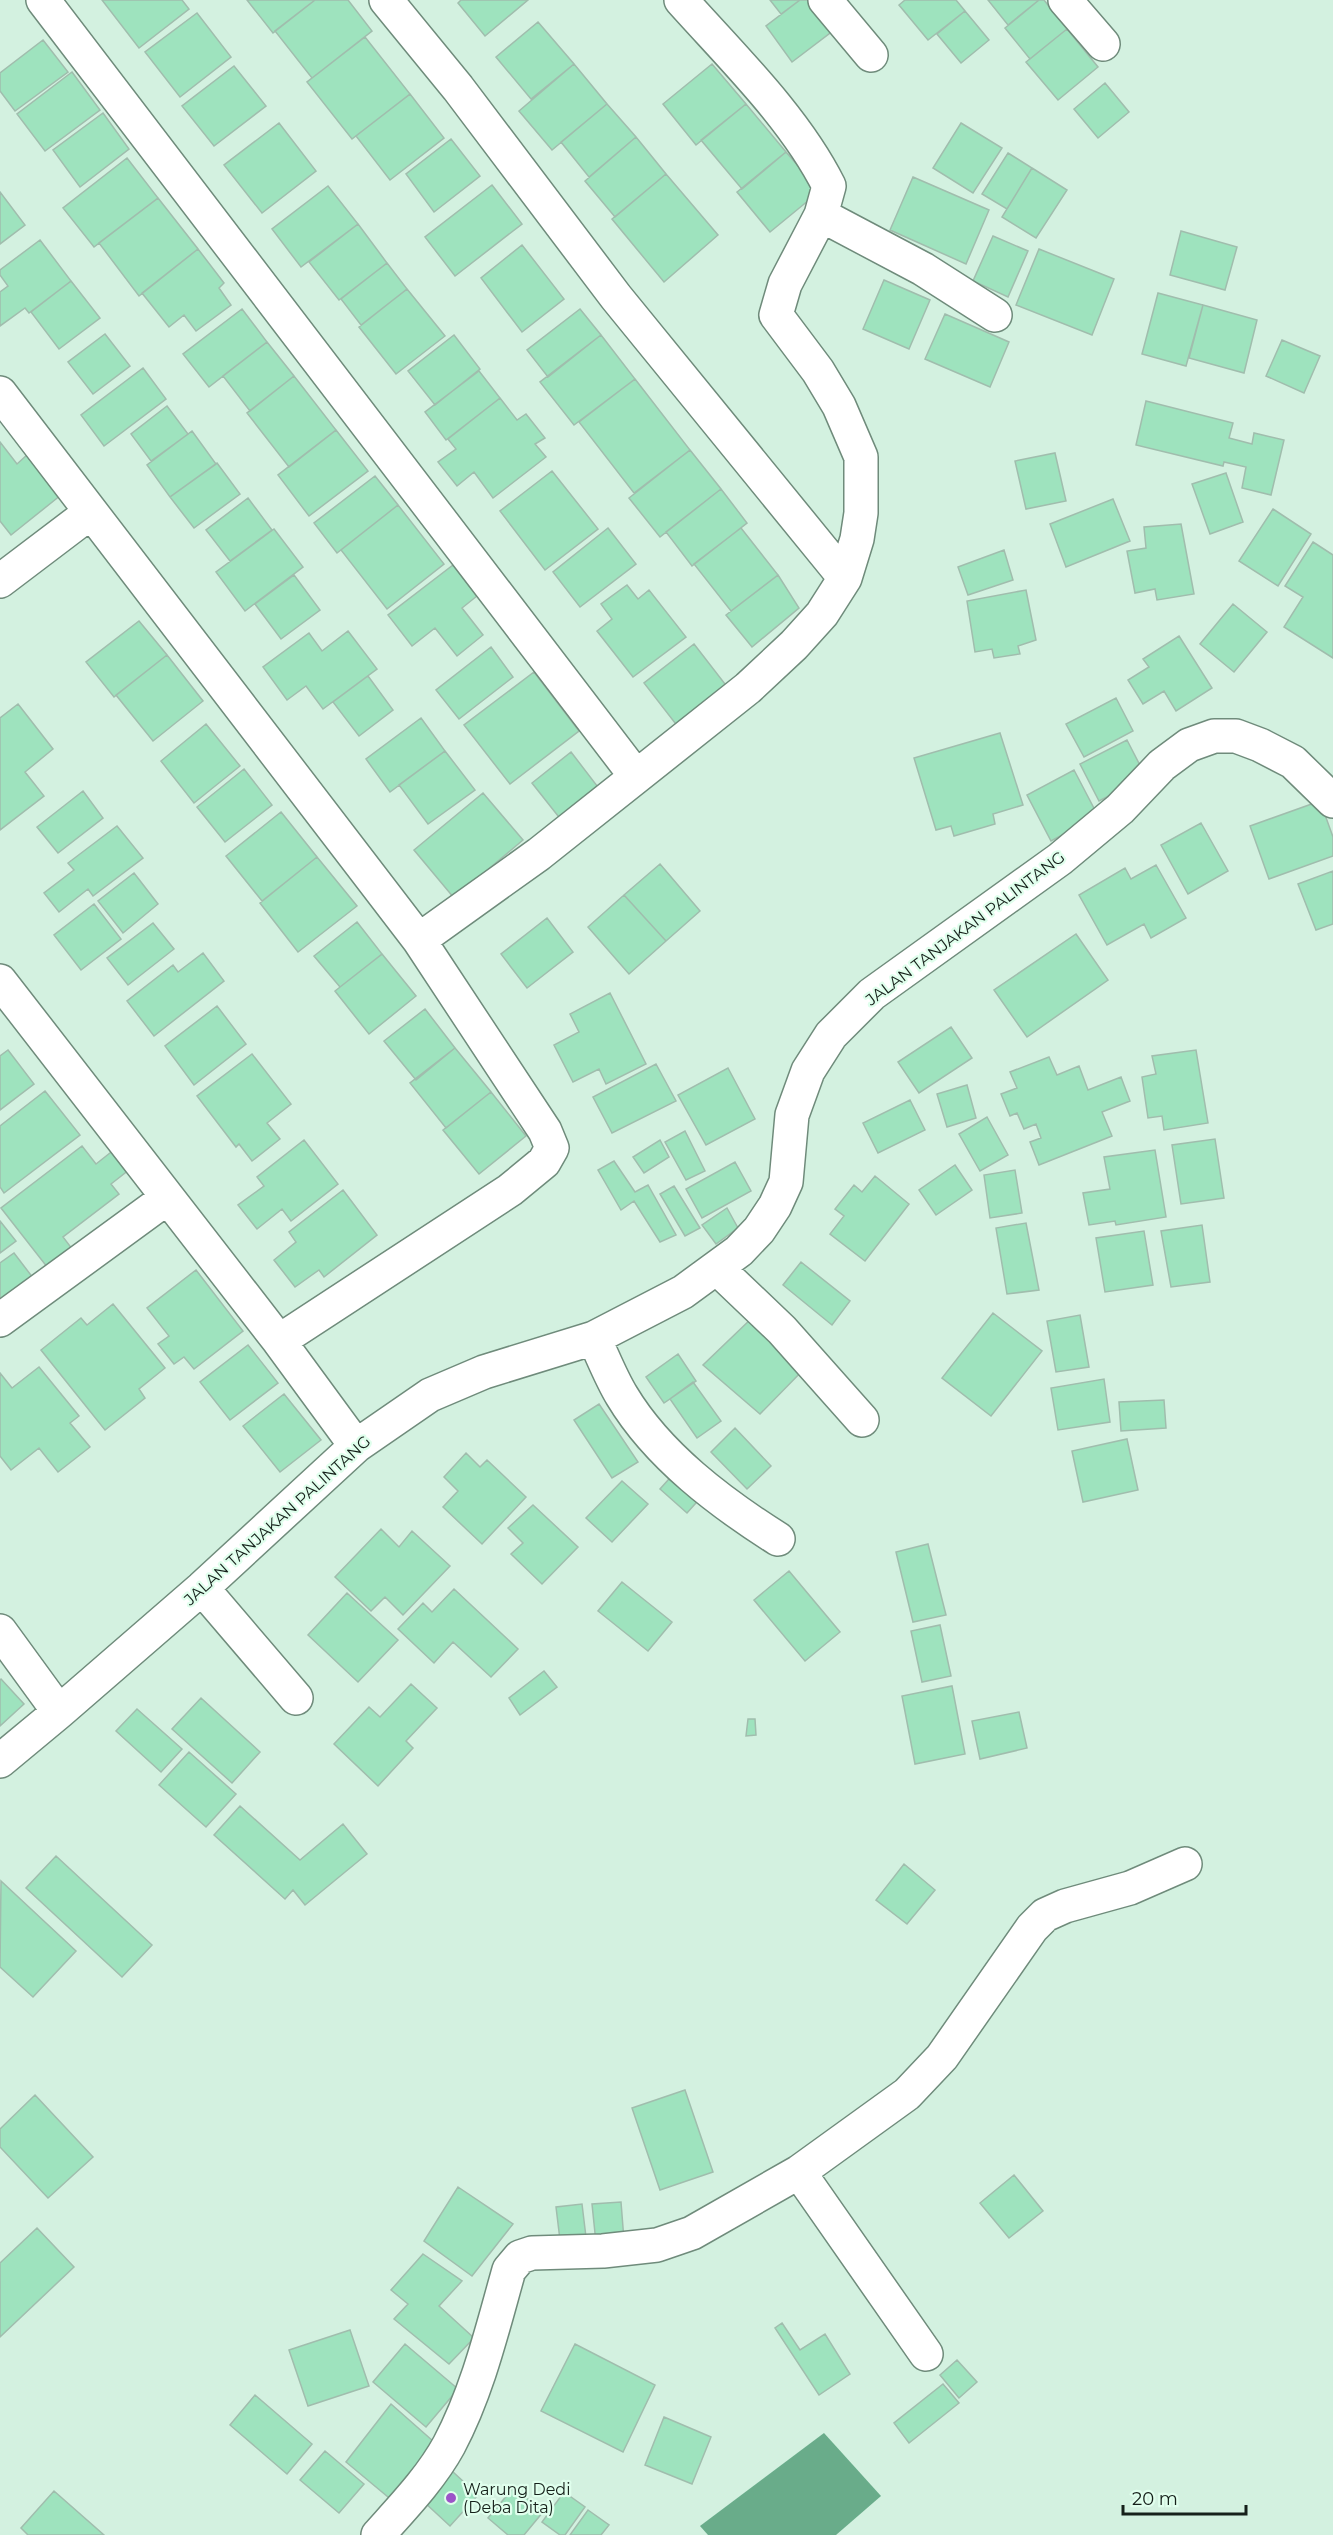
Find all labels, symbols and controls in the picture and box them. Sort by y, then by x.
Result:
street label: JALAN TANJAKAN PALINTANG [861,847,1069,1010]
street label: JALAN TANJAKAN PALINTANG [179,1432,374,1610]
scale bar [1123,2478,1246,2516]
place label: Warung Dedi (Deba Dita) [463,2480,571,2517]
text: 20 m [1132,2488,1178,2510]
marker: Warung Dedi (Deba Dita) [444,2491,458,2505]

